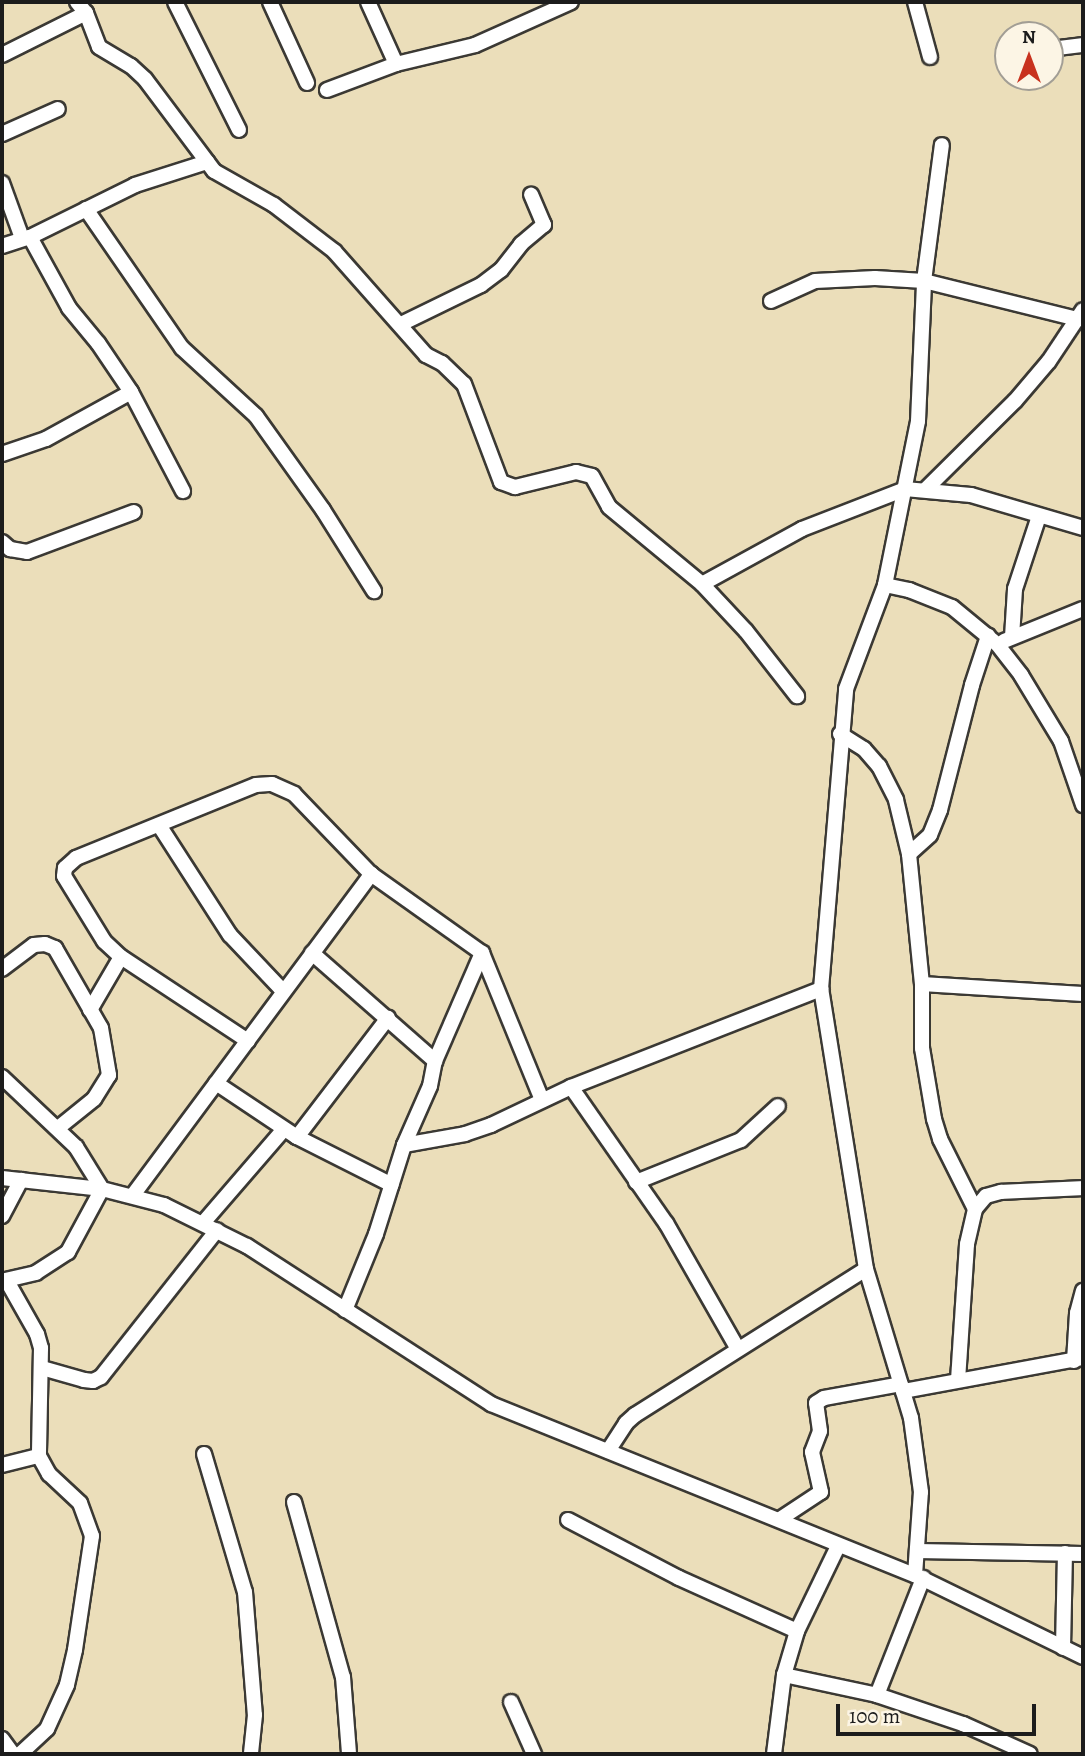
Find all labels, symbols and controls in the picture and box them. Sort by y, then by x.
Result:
north arrow [994,21,1064,91]
text: N [1022,24,1036,50]
scale bar [840,1690,1040,1734]
text: 100 m [849,1702,900,1730]

